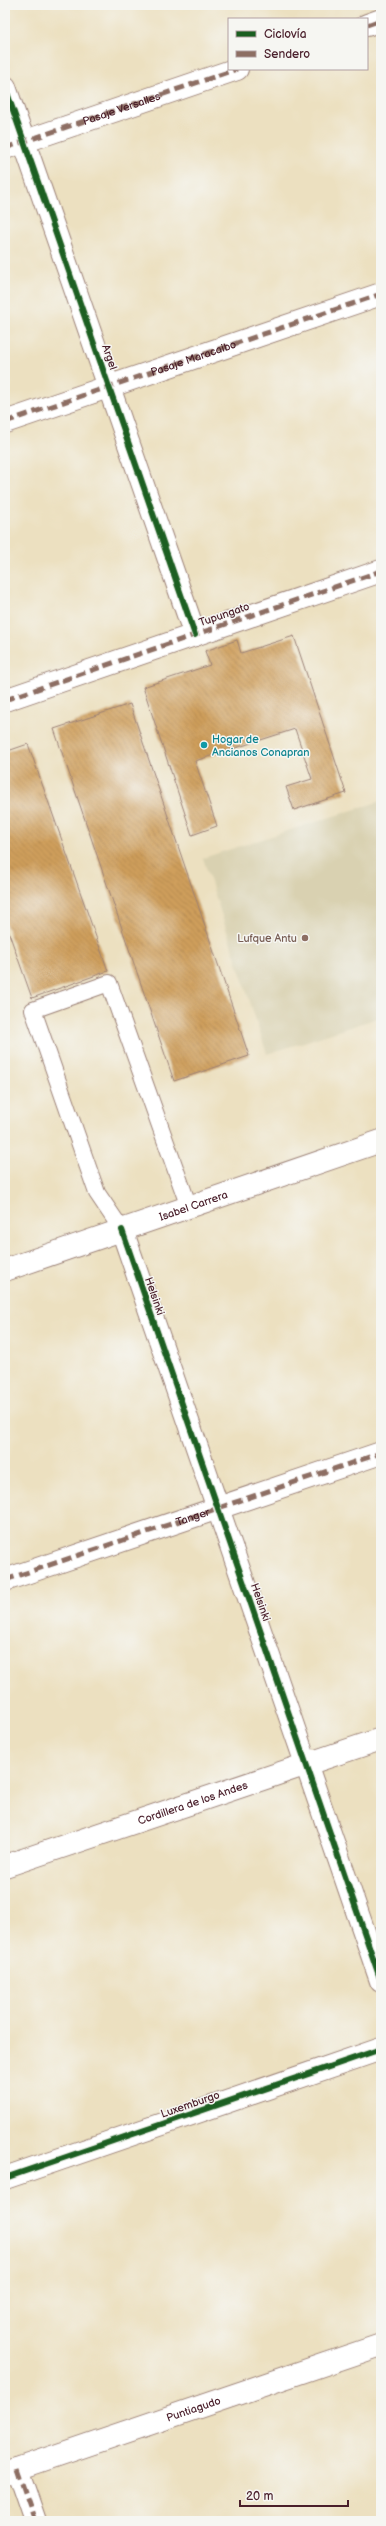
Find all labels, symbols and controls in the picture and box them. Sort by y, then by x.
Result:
legend [228,18,368,70]
text: Ciclovía [264,27,307,42]
text: Sendero [264,47,310,62]
street label: Pasaje Versalles [81,89,163,128]
street label: Pasaje Maracaibo [149,338,238,379]
street label: Argel [99,343,120,371]
street label: Tupungato [197,600,251,629]
place label: Hogar de Ancianos Conapran [212,733,310,759]
marker: Hogar de Ancianos Conapran [199,740,209,750]
place label: Lufque Antu [237,932,297,945]
marker: Lufque Antu [300,933,310,943]
street label: Isabel Carrera [157,1188,229,1224]
street label: Helsinki [142,1276,167,1317]
street label: Tanger [174,1505,212,1529]
street label: Helsinki [248,1582,273,1623]
street label: Cordillera de los Andes [136,1778,250,1828]
street label: Luxemburgo [159,2088,221,2121]
street label: Puntiagudo [165,2394,222,2425]
scale bar [240,2482,348,2508]
text: 20 m [246,2489,273,2504]

